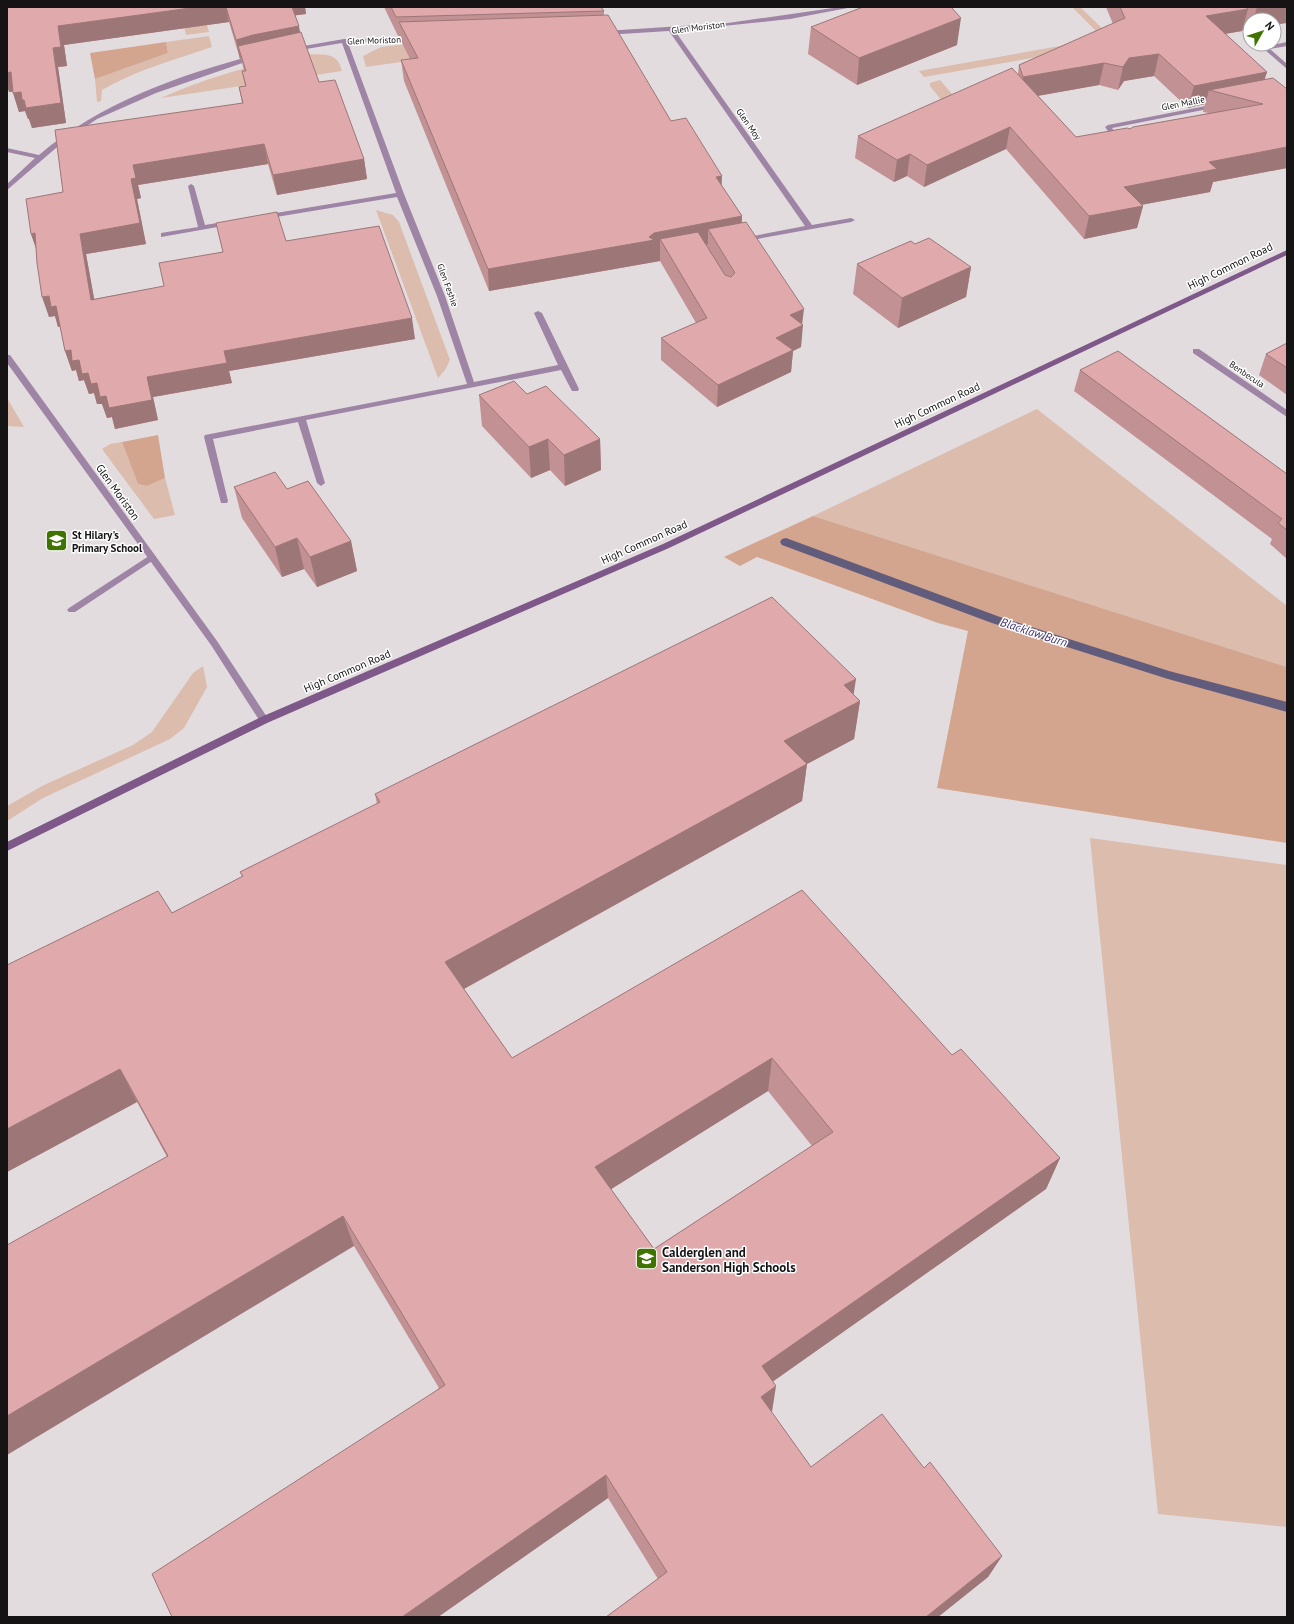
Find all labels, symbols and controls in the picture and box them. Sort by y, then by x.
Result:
north arrow [1242,12,1282,52]
street label: Glen Moriston [671,18,726,36]
text: N [1262,18,1277,33]
street label: Glen Moriston [347,34,401,46]
street label: Glen Mallie [1160,93,1206,113]
street label: Glen Moy [734,106,764,143]
street label: High Common Road [1185,239,1275,293]
street label: Glen Feshie [435,262,461,308]
street label: Benbecula [1227,358,1267,390]
street label: High Common Road [892,379,982,431]
street label: Glen Moriston [93,461,143,523]
street label: High Common Road [599,517,689,567]
school or university icon: St Hilary's Primary School [43,528,69,554]
place label: St Hilary's Primary School [72,528,143,555]
water label: Blacklaw Burn [999,614,1069,650]
street label: High Common Road [301,646,393,696]
place label: Calderglen and Sanderson High Schools [662,1244,796,1276]
school or university icon: Calderglen and Sanderson High Schools [634,1246,660,1272]

